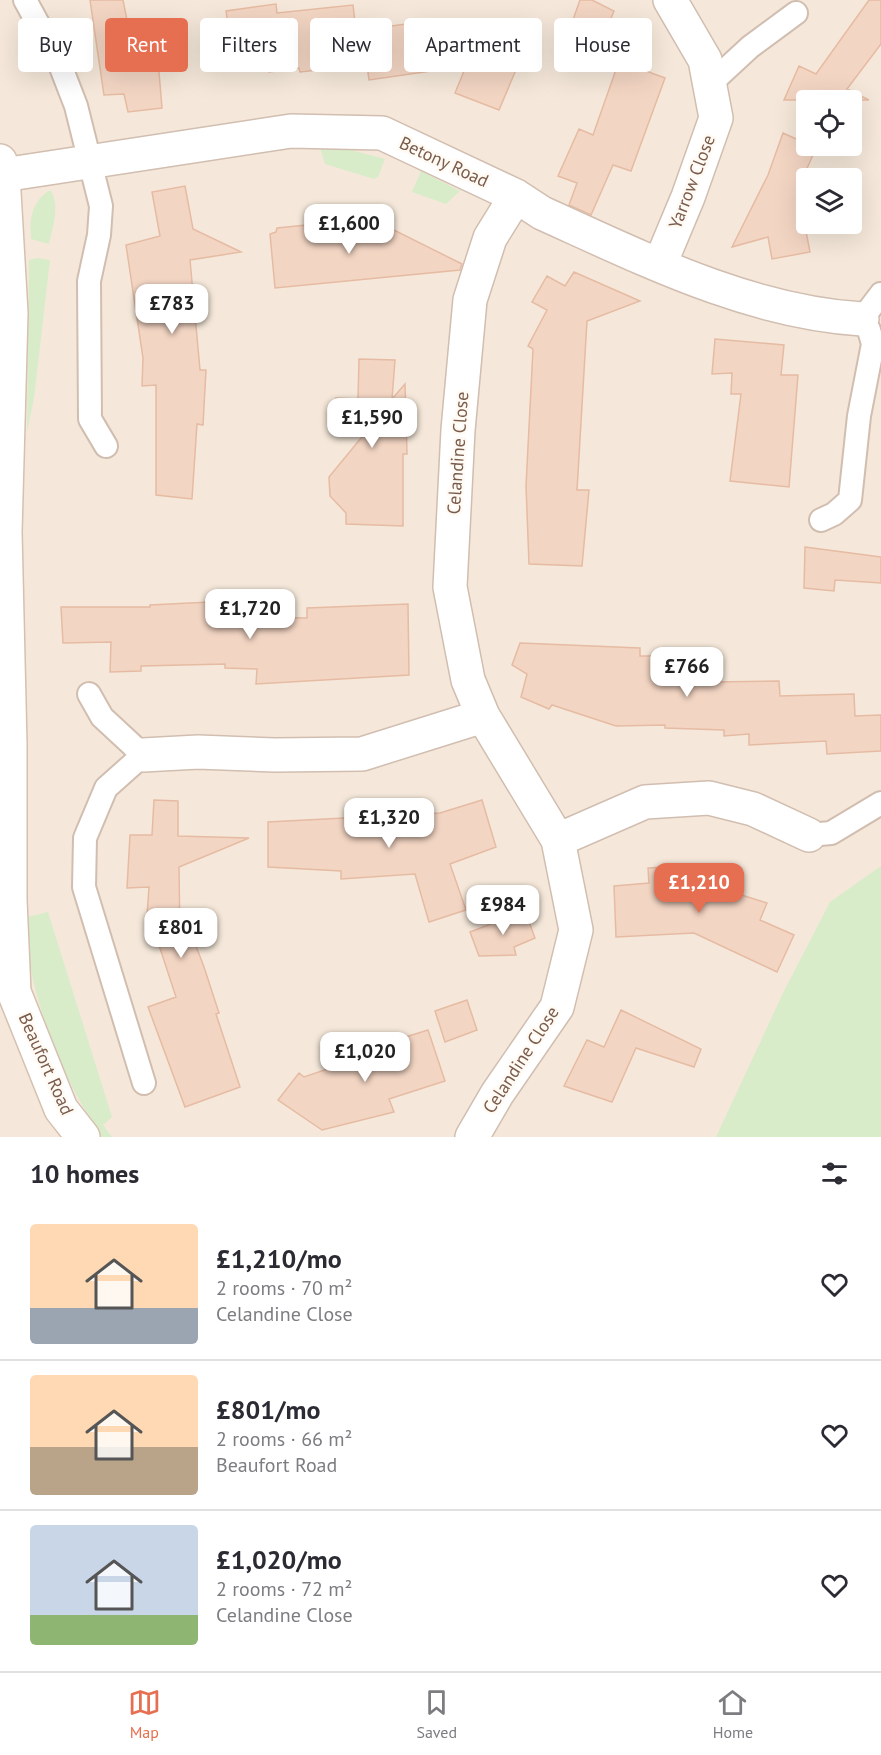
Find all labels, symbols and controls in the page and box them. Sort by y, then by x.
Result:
chip: Buy [18,18,93,72]
chip: Rent [105,18,188,72]
chip: Filters [200,18,298,72]
chip: New [310,18,392,72]
chip: Apartment [404,18,542,72]
chip: House [554,18,652,72]
map controls [796,90,862,234]
button: locate [796,90,862,156]
street label: Betony Road [396,131,492,192]
street label: Yarrow Close [663,132,720,232]
button: layers [796,168,862,234]
pin: £1,600 [300,204,398,255]
text: £1,600 [318,210,380,236]
pin: £783 [136,284,208,335]
text: £783 [149,290,195,316]
street label: Celandine Close [442,391,473,515]
pin: £1,590 [323,398,421,449]
text: £1,590 [341,404,403,430]
pin: £1,720 [201,589,299,640]
text: £1,720 [219,595,281,621]
pin: £766 [651,647,723,698]
text: £766 [664,653,710,679]
pin: £1,320 [340,798,438,849]
text: £1,320 [358,804,420,830]
pin: £1,210 [650,863,748,914]
text: £1,210 [668,869,730,895]
pin: £984 [467,885,539,936]
text: £984 [480,891,526,917]
pin: £801 [145,908,217,959]
text: £801 [158,914,204,940]
street label: Celandine Close [477,1002,564,1118]
street label: Beaufort Road [14,1009,79,1118]
pin: £1,020 [316,1032,414,1083]
text: £1,020 [334,1038,396,1064]
text: 10 homes [30,1157,139,1190]
icon: filters [818,1157,851,1190]
text: £1,210/mo [216,1242,342,1275]
icon: home [78,1248,150,1320]
icon: heart [818,1268,851,1301]
text: 2 rooms · 70 m² [216,1275,352,1301]
text: Celandine Close [216,1301,353,1327]
text: £801/mo [216,1393,320,1426]
icon: home [78,1399,150,1471]
icon: heart [818,1419,851,1452]
text: 2 rooms · 66 m² [216,1426,352,1452]
text: Beaufort Road [216,1452,337,1478]
text: £1,020/mo [216,1543,342,1576]
icon: home [78,1549,150,1621]
icon: heart [818,1569,851,1602]
text: 2 rooms · 72 m² [216,1576,352,1602]
text: Celandine Close [216,1602,353,1628]
tab: Map [128,1686,161,1742]
tab: Saved [416,1686,457,1742]
tab: Home [713,1686,753,1742]

